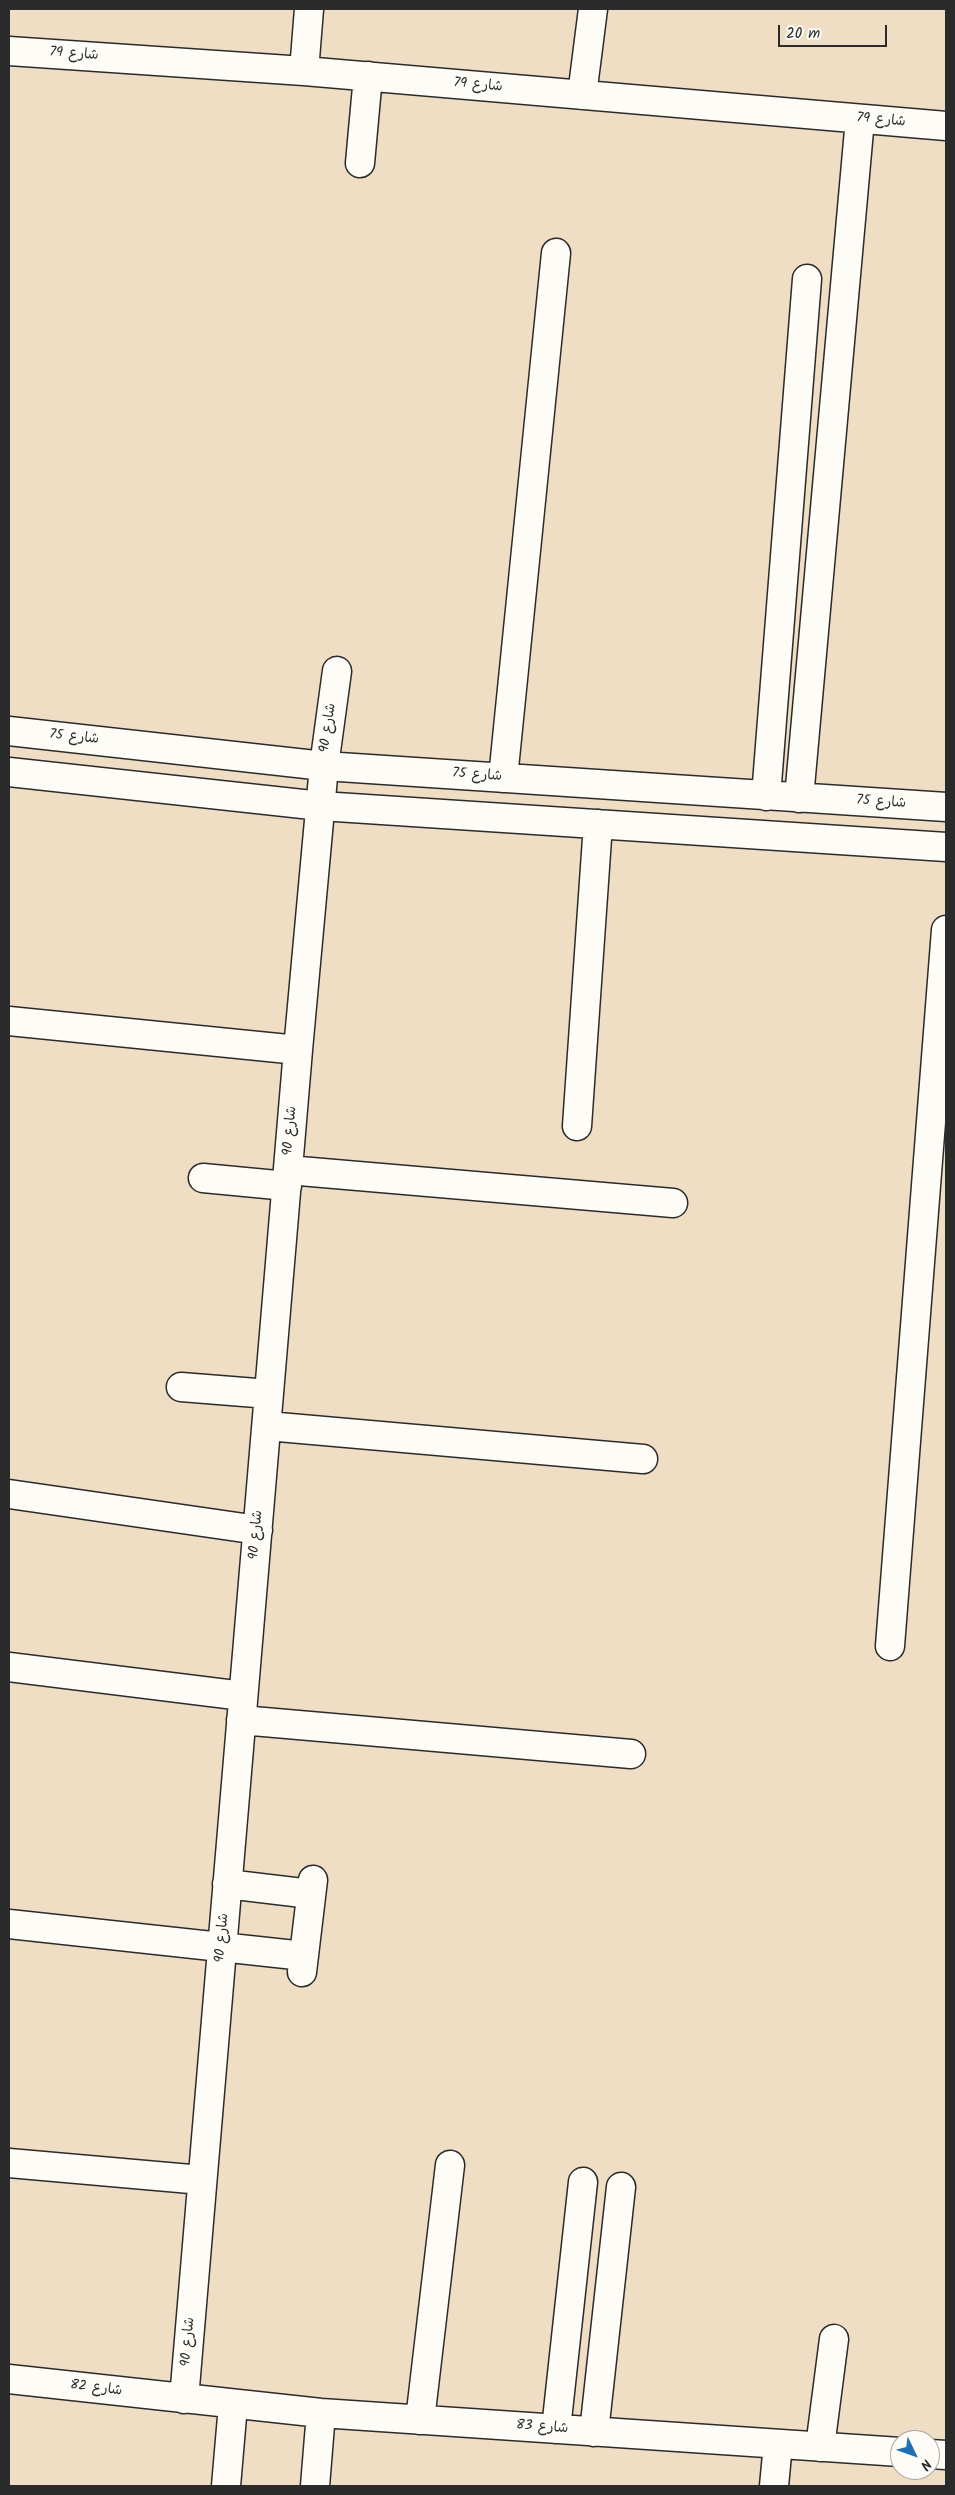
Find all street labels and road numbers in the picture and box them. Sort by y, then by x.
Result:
street label: شارع 79 [49,45,99,65]
street label: شارع 79 [453,75,503,97]
street label: شارع 79 [856,110,906,132]
street label: شارع 90 [317,702,341,754]
street label: شارع 75 [48,727,100,749]
street label: شارع 75 [452,766,502,786]
street label: شارع 75 [856,793,906,813]
street label: شارع 90 [280,1105,302,1157]
street label: شارع 90 [246,1509,268,1561]
street label: شارع 90 [212,1912,234,1964]
street label: شارع 90 [178,2316,200,2368]
street label: شارع 82 [69,2377,123,2401]
street label: شارع 83 [515,2418,569,2438]

